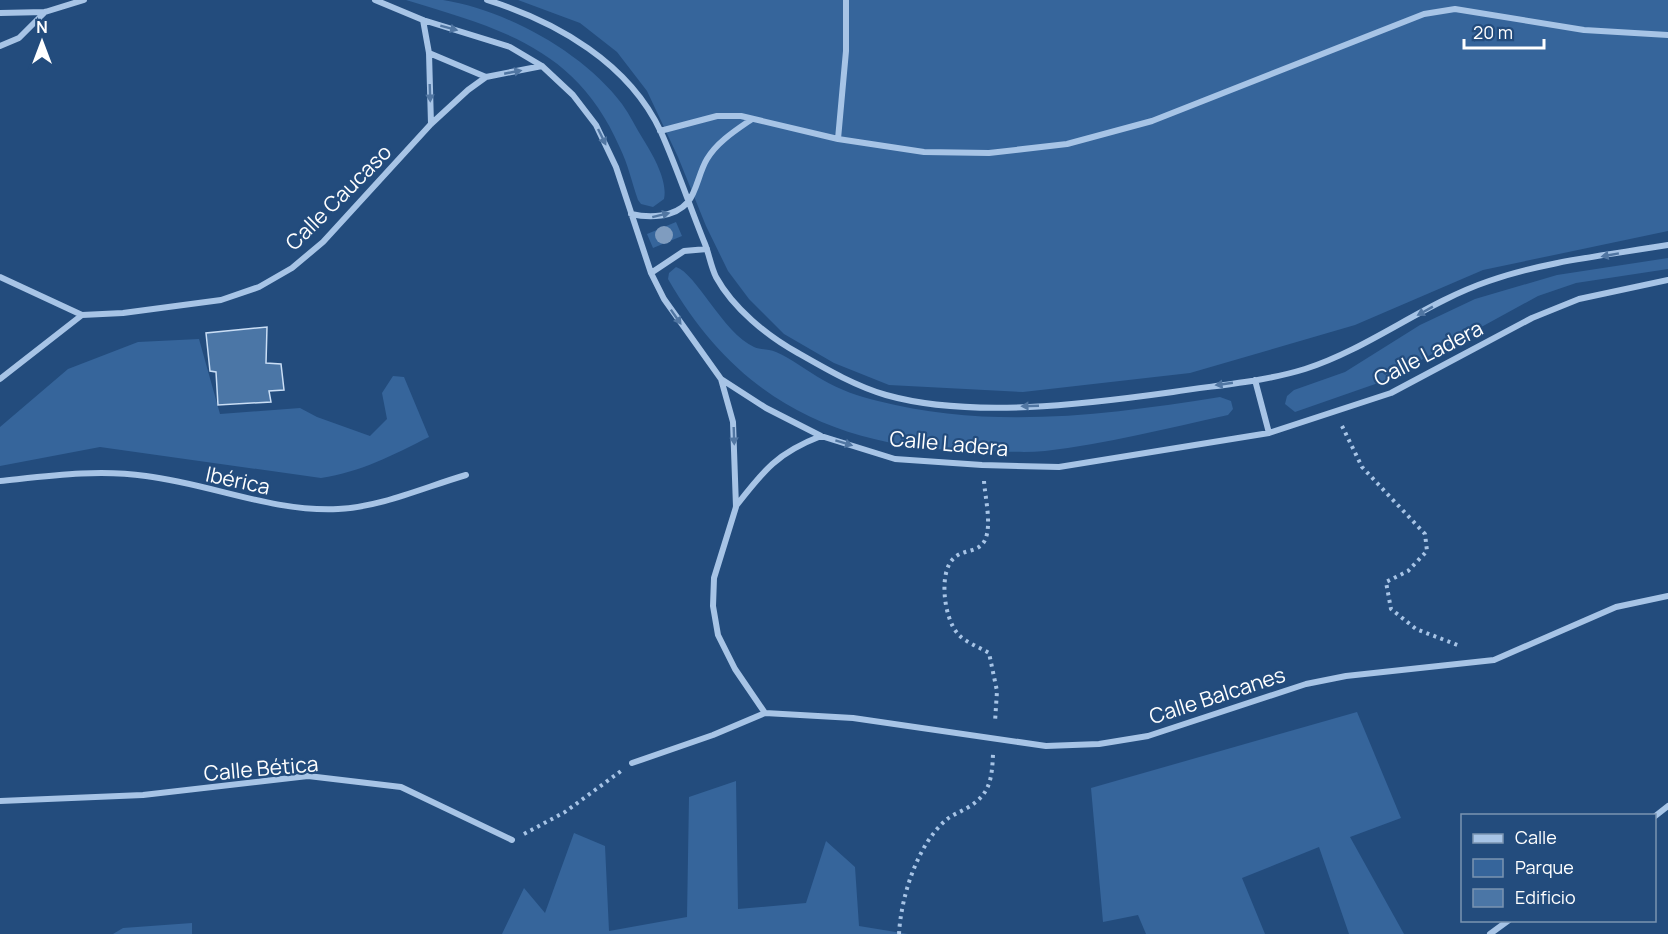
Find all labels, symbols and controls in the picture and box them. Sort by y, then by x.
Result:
north arrow [12,12,72,72]
scale bar [1464,12,1544,50]
text: N [36,16,48,38]
text: 20 m [1473,20,1513,44]
one-way arrow [440,23,458,33]
one-way arrow [504,67,523,76]
one-way arrow [425,83,434,102]
one-way arrow [597,129,606,146]
street label: Calle Caucaso [279,138,397,256]
one-way arrow [652,209,670,219]
one-way arrow [1601,251,1620,260]
one-way arrow [1416,306,1433,316]
one-way arrow [670,308,682,324]
street label: Calle Ladera [1369,314,1487,392]
one-way arrow [1214,380,1233,389]
one-way arrow [1021,401,1040,411]
street label: Calle Ladera [889,424,1009,462]
one-way arrow [729,426,738,445]
one-way arrow [835,439,853,448]
street label: Ibérica [203,460,273,500]
street label: Calle Balcanes [1145,660,1289,730]
street label: Calle Bética [203,749,319,787]
legend [1461,814,1656,922]
text: Calle [1515,825,1557,849]
text: Parque [1515,855,1574,879]
text: Edificio [1515,885,1576,909]

